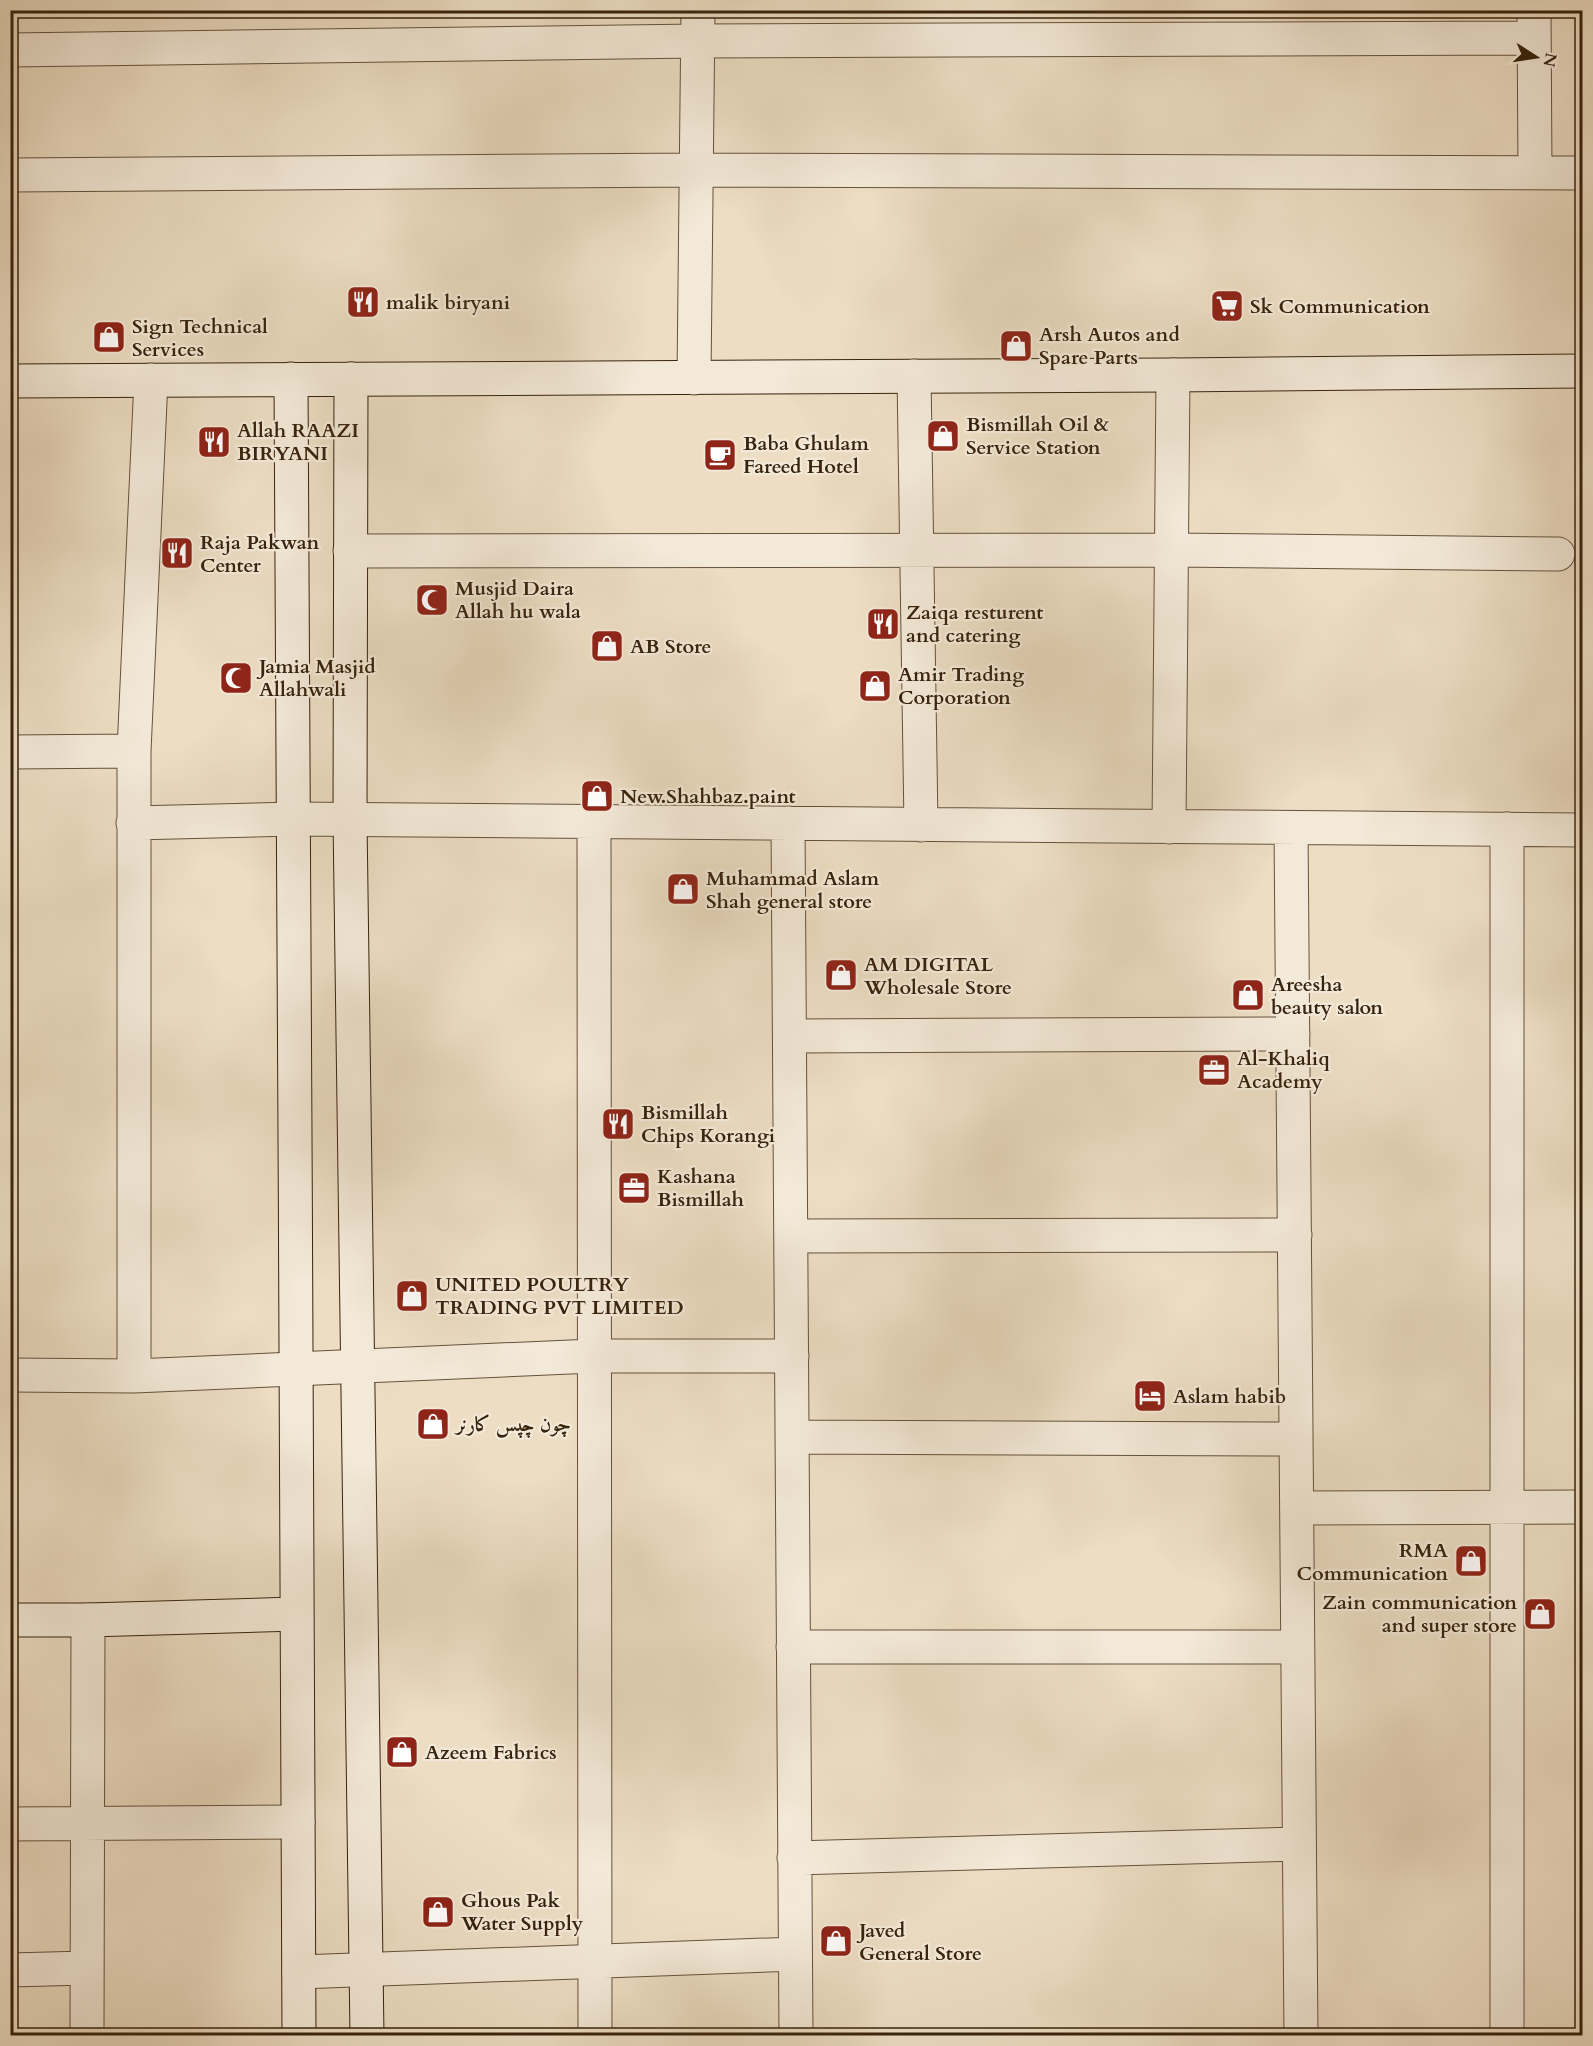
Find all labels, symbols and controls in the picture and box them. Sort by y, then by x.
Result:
north arrow [1506,27,1566,87]
text: N [1537,51,1562,69]
restaurant icon: malik biryani [345,284,381,320]
supermarket icon: Sk Communication [1209,288,1245,324]
place label: malik biryani [386,289,510,316]
place label: Sk Communication [1250,293,1430,320]
place label: Sign Technical Services [132,313,268,363]
shop icon: Sign Technical Services [91,319,127,355]
place label: Arsh Autos and Spare Parts [1039,321,1180,371]
shop icon: Arsh Autos and Spare Parts [998,328,1034,364]
place label: Bismillah Oil & Service Station [966,411,1110,461]
place label: Allah RAAZI BIRYANI [237,417,359,467]
shop icon: Bismillah Oil & Service Station [925,418,961,454]
restaurant icon: Allah RAAZI BIRYANI [196,424,232,460]
place label: Baba Ghulam Fareed Hotel [743,430,869,480]
cafe icon: Baba Ghulam Fareed Hotel [702,437,738,473]
place label: Raja Pakwan Center [200,529,320,579]
restaurant icon: Raja Pakwan Center [159,535,195,571]
place label: Musjid Daira Allah hu wala [455,575,581,625]
mosque icon: Musjid Daira Allah hu wala [414,582,450,618]
place label: Zaiqa resturent and catering [906,599,1043,649]
restaurant icon: Zaiqa resturent and catering [865,606,901,642]
shop icon: AB Store [589,628,625,664]
place label: AB Store [630,633,711,660]
place label: Jamia Masjid Allahwali [256,653,376,703]
mosque icon: Jamia Masjid Allahwali [218,660,254,696]
place label: Amir Trading Corporation [898,661,1024,711]
shop icon: Amir Trading Corporation [857,668,893,704]
shop icon: New.Shahbaz.paint [579,778,615,814]
place label: New.Shahbaz.paint [620,783,796,810]
place label: Muhammad Aslam Shah general store [706,865,880,915]
shop icon: Muhammad Aslam Shah general store [665,871,701,907]
place label: AM DIGITAL Wholesale Store [863,951,1012,1001]
shop icon: AM DIGITAL Wholesale Store [823,957,859,993]
place label: Areesha beauty salon [1271,971,1383,1021]
shop icon: Areesha beauty salon [1230,977,1266,1013]
place label: Al-Khaliq Academy [1237,1045,1330,1095]
office icon: Al-Khaliq Academy [1196,1052,1232,1088]
place label: Bismillah Chips Korangi [641,1099,775,1149]
restaurant icon: Bismillah Chips Korangi [600,1106,636,1142]
place label: Kashana Bismillah [657,1163,745,1213]
office icon: Kashana Bismillah [616,1170,652,1206]
place label: UNITED POULTRY TRADING PVT LIMITED [435,1271,684,1321]
shop icon: UNITED POULTRY TRADING PVT LIMITED [394,1278,430,1314]
hotel icon: Aslam habib [1132,1378,1168,1414]
place label: Aslam habib [1173,1383,1286,1410]
shop icon: چون چپس کارنر [415,1406,451,1442]
place label: چون چپس کارنر [454,1411,571,1439]
place label: RMA Communication [1297,1537,1448,1587]
shop icon: RMA Communication [1453,1543,1489,1579]
place label: Zain communication and super store [1322,1589,1517,1639]
shop icon: Zain communication and super store [1522,1596,1558,1632]
shop icon: Azeem Fabrics [384,1734,420,1770]
place label: Azeem Fabrics [425,1739,557,1766]
place label: Ghous Pak Water Supply [460,1887,584,1937]
shop icon: Ghous Pak Water Supply [420,1894,456,1930]
place label: Javed General Store [856,1917,982,1967]
shop icon: Javed General Store [818,1923,854,1959]

